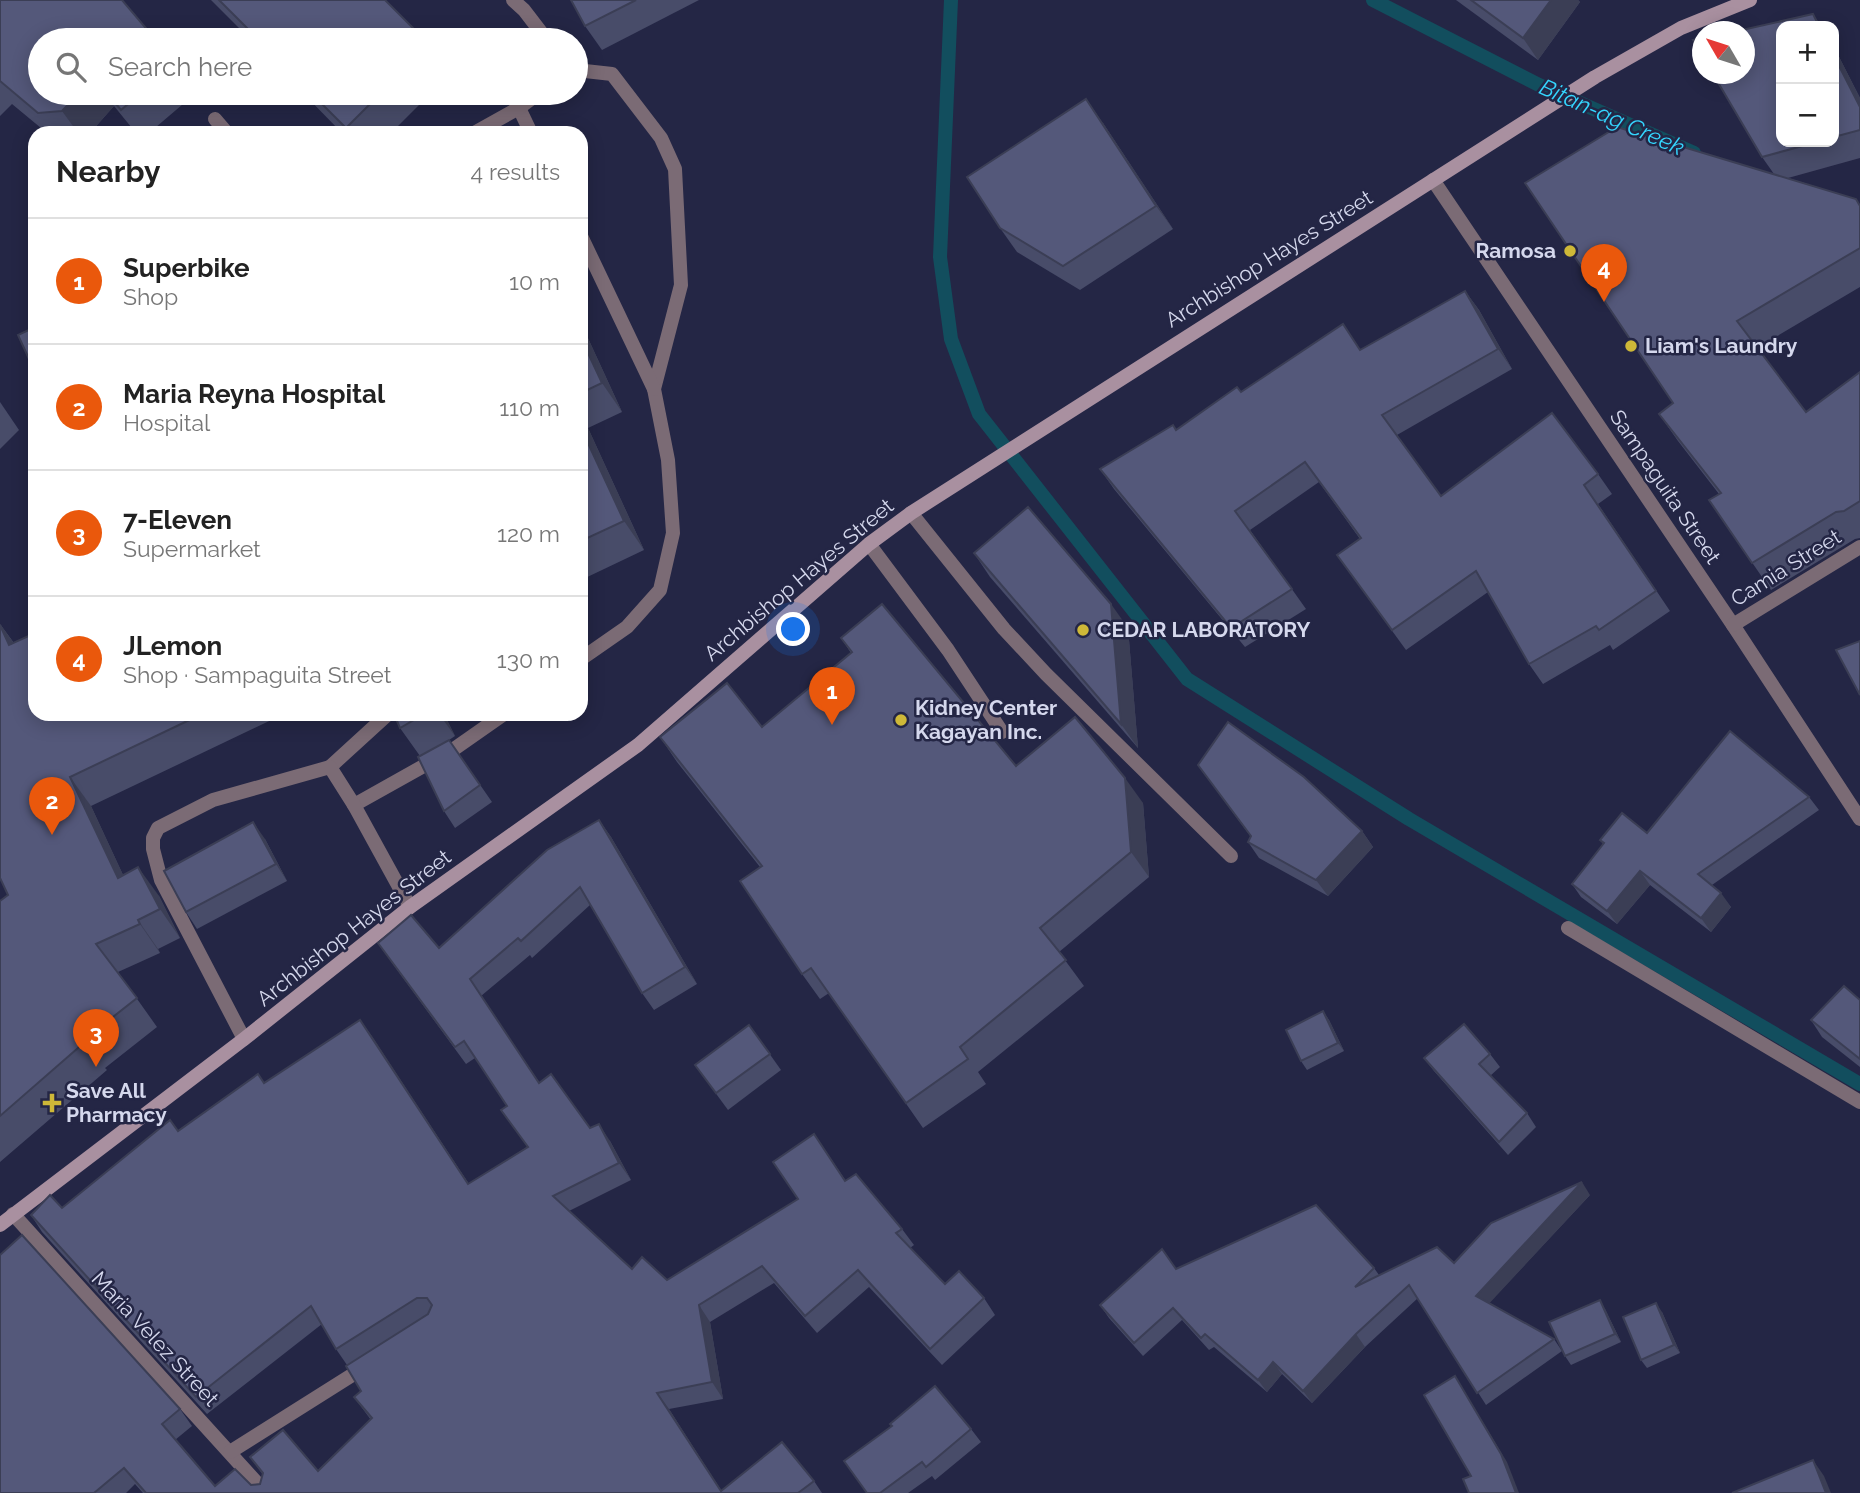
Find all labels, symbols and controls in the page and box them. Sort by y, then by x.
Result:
north arrow [1692,21,1755,84]
map controls [1776,21,1839,147]
button: + [1776,21,1839,84]
search box [28,28,588,105]
icon: search [52,48,90,86]
text: Search here [108,52,252,82]
water label: Bitan-ag Creek [1536,73,1689,160]
button: − [1776,84,1839,147]
text: Nearby [56,154,160,189]
text: 4 results [471,158,560,185]
street label: Archbishop Hayes Street [1161,185,1377,333]
place label: Ramosa [1475,238,1556,263]
marker: Ramosa [1562,243,1578,259]
pin: 4 [1581,244,1627,302]
text: Superbike [123,253,250,283]
text: 1 [73,268,85,295]
text: 10 m [509,268,560,295]
text: Shop [123,283,178,310]
place label: Liam's Laundry [1645,333,1798,358]
marker: Liam's Laundry [1623,338,1639,354]
text: Maria Reyna Hospital [123,379,385,409]
text: 2 [73,394,85,421]
text: 110 m [499,394,560,421]
street label: Sampaguita Street [1605,405,1726,568]
text: Hospital [123,409,210,436]
street label: Archbishop Hayes Street [699,493,898,666]
text: 7-Eleven [123,505,232,535]
text: 3 [73,520,85,547]
text: 120 m [497,520,560,547]
street label: Camia Street [1726,524,1845,611]
text: Supermarket [123,535,261,562]
your location [776,612,810,646]
place label: CEDAR LABORATORY [1097,617,1311,642]
marker: CEDAR LABORATORY [1075,622,1091,638]
text: JLemon [123,631,222,661]
text: 4 [72,646,86,673]
text: 130 m [497,646,560,673]
text: Shop · Sampaguita Street [123,661,391,688]
pin: 1 [809,667,855,725]
place label: Kidney Center Kagayan Inc. [915,695,1057,744]
marker: Kidney Center Kagayan Inc. [893,712,909,728]
pin: 2 [29,777,75,835]
street label: Archbishop Hayes Street [252,844,456,1011]
pin: 3 [73,1009,119,1067]
place label: Save All Pharmacy [66,1078,167,1127]
marker: Save All Pharmacy [44,1095,60,1111]
street label: Maria Velez Street [87,1266,224,1411]

